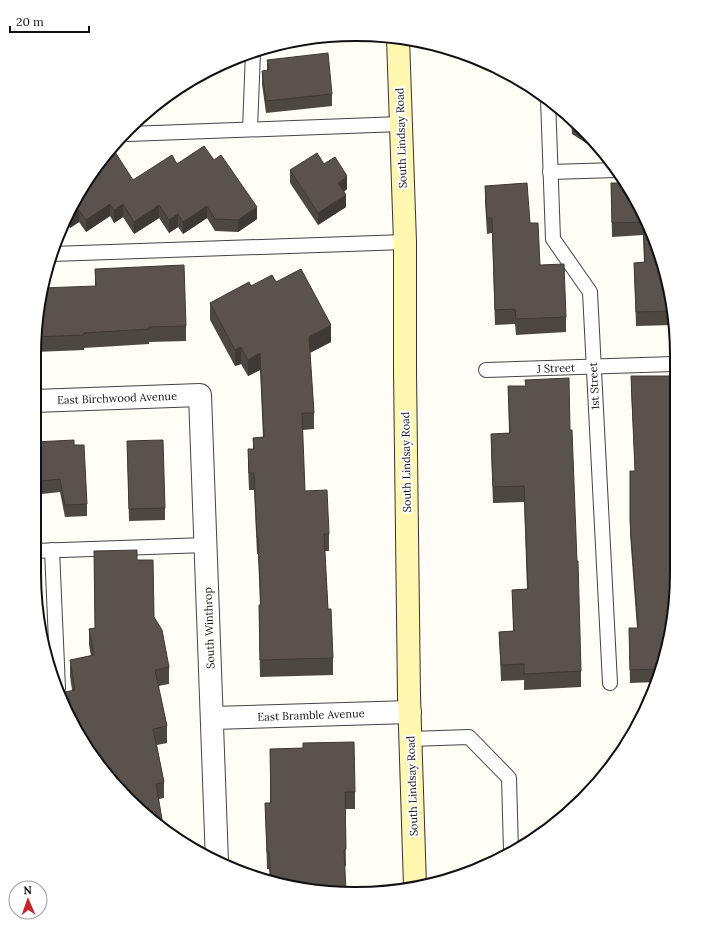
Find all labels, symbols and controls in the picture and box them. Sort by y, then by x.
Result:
scale bar [10,8,89,34]
text: 20 m [16,14,44,29]
street label: South Lindsay Road [392,87,410,188]
street label: J Street [536,360,576,376]
street label: 1st Street [586,361,602,410]
street label: East Birchwood Avenue [57,389,177,407]
street label: South Lindsay Road [398,411,414,512]
street label: South Winthrop [201,586,217,669]
street label: East Bramble Avenue [257,706,365,724]
street label: South Lindsay Road [403,735,421,836]
north arrow [8,880,48,920]
text: N [23,883,33,897]

